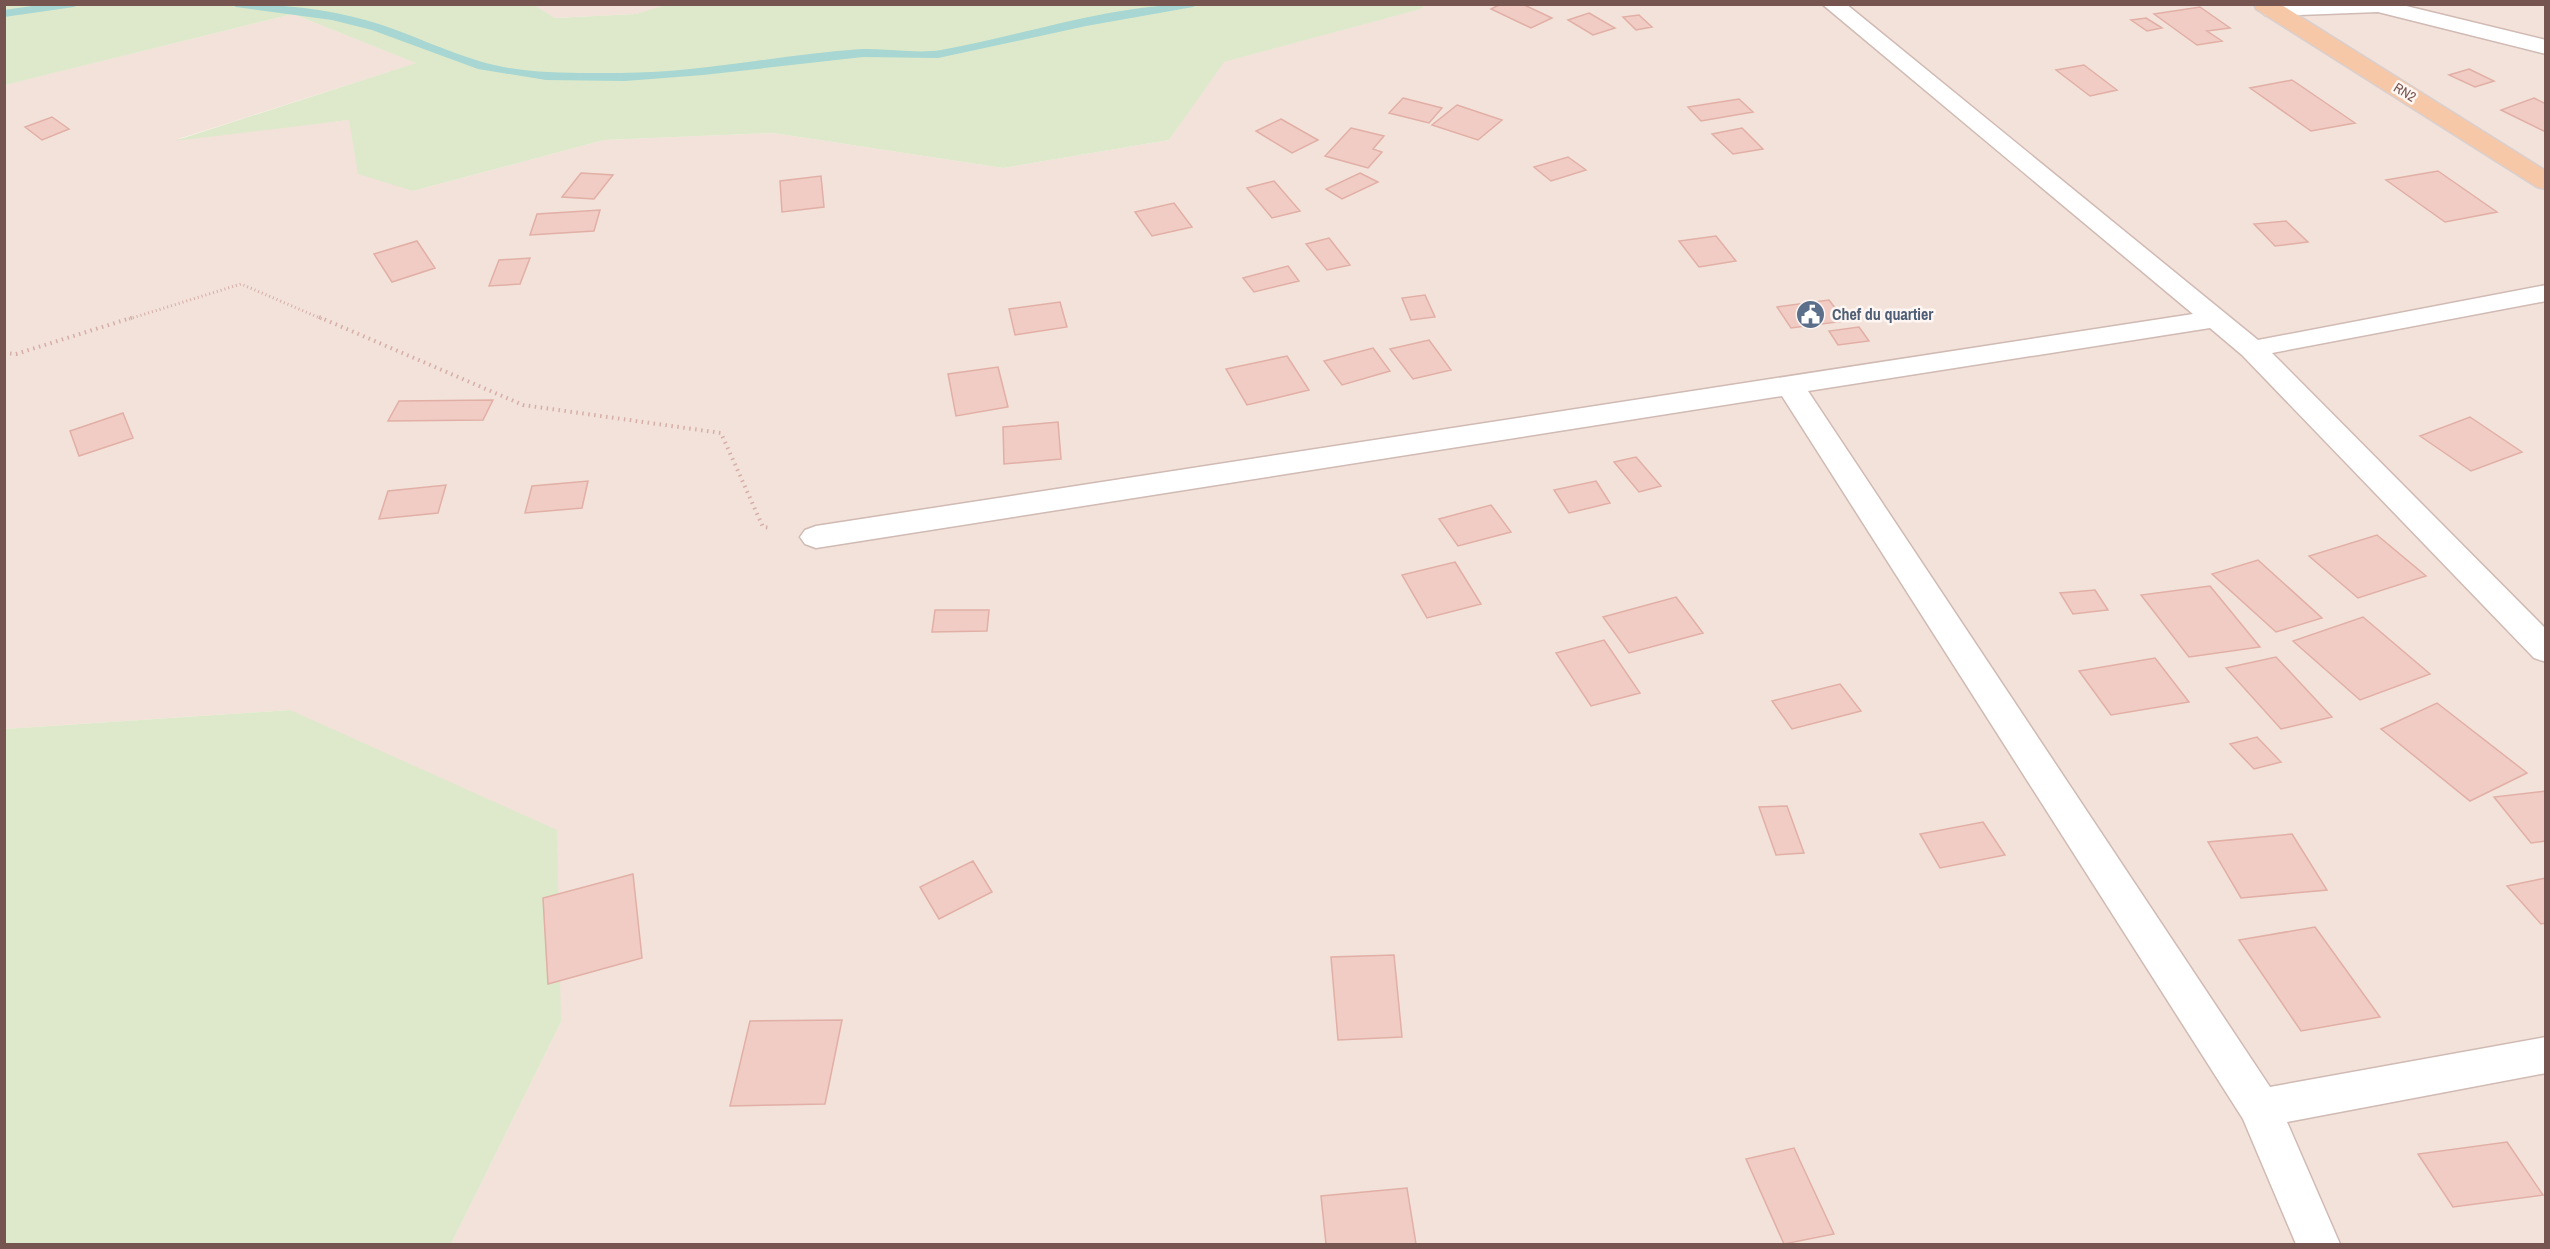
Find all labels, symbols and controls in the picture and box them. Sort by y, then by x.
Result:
street label: RN2 [2390,78,2420,106]
public building icon: Chef du quartier [1795,298,1827,330]
place label: Chef du quartier [1832,303,1934,325]

